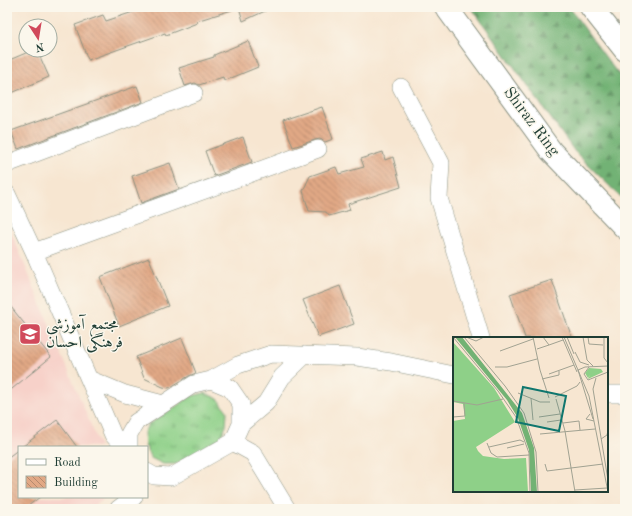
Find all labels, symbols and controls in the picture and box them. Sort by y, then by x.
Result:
north arrow [18,18,58,58]
text: N [34,40,45,53]
street label: Shiraz Ring [500,84,562,160]
place label: مجتمع آموزشی فرهنگی احسان [46,314,123,353]
school or university icon: مجتمع آموزشی فرهنگی احسان [17,321,43,347]
inset map [453,337,608,492]
legend [18,446,148,498]
text: Road [54,457,81,469]
text: Building [54,477,98,489]

